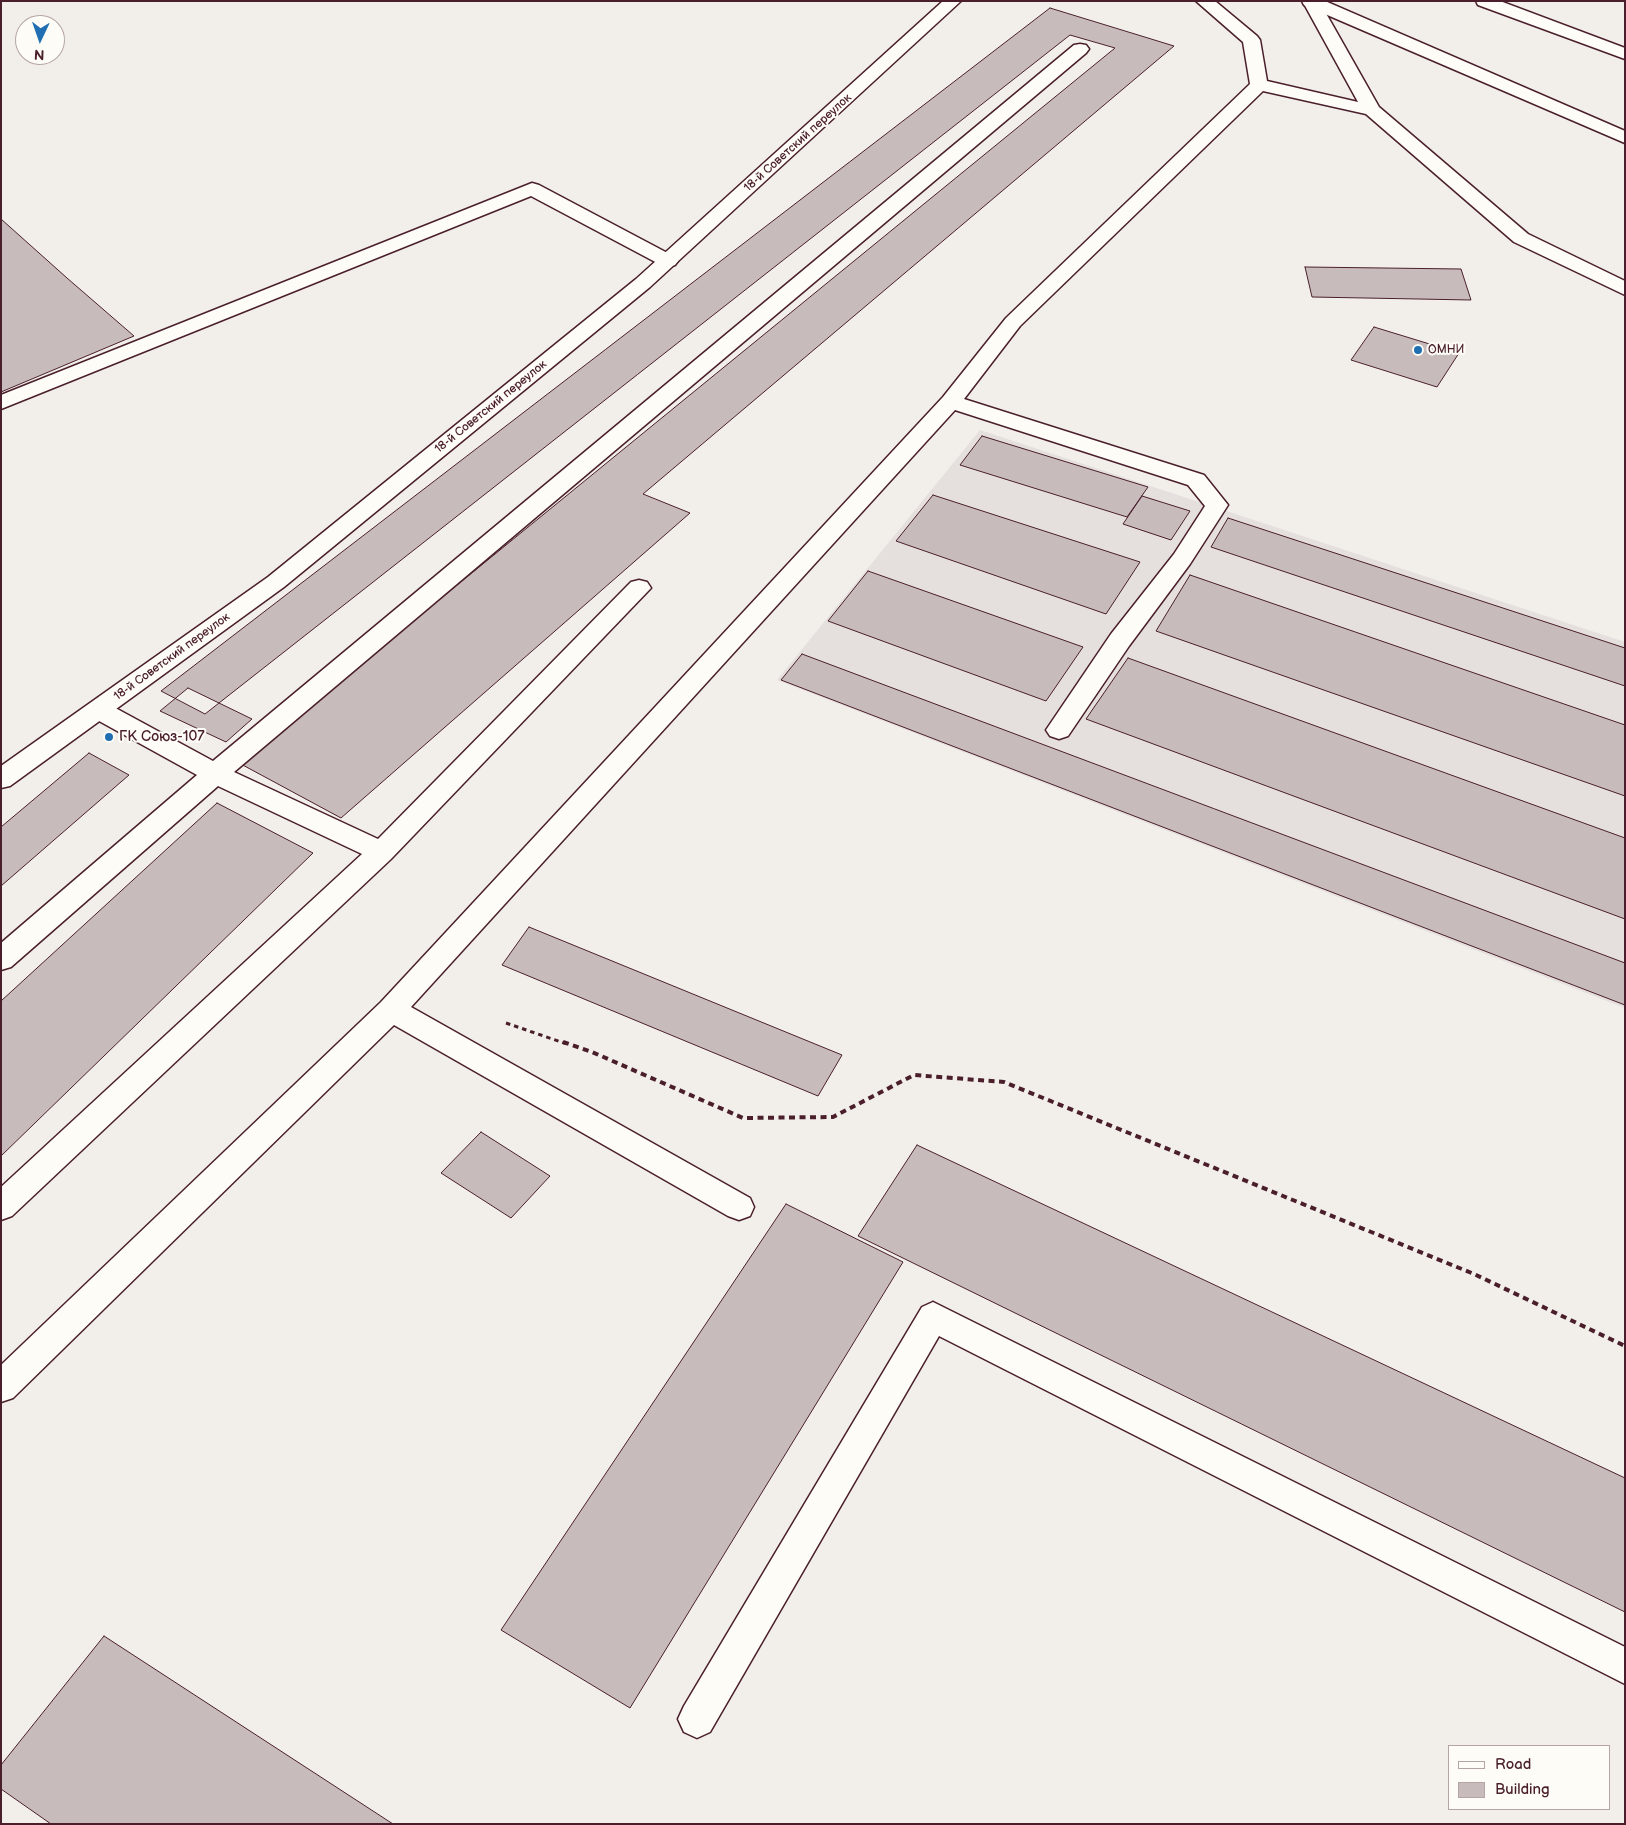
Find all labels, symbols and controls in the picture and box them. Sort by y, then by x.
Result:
north arrow [15,15,65,65]
text: N [34,46,45,63]
street label: 18-й Советский переулок [741,91,855,195]
place label: ОМНИ [1428,343,1464,357]
marker: ОМНИ [1412,344,1424,356]
street label: 18-й Советский переулок [432,357,550,457]
street label: 18-й Советский переулок [111,610,233,704]
place label: ГК Союз-107 [119,728,205,746]
marker: ГК Союз-107 [103,731,115,743]
legend [1448,1745,1611,1810]
text: Road [1495,1755,1531,1774]
text: Building [1495,1780,1550,1799]

